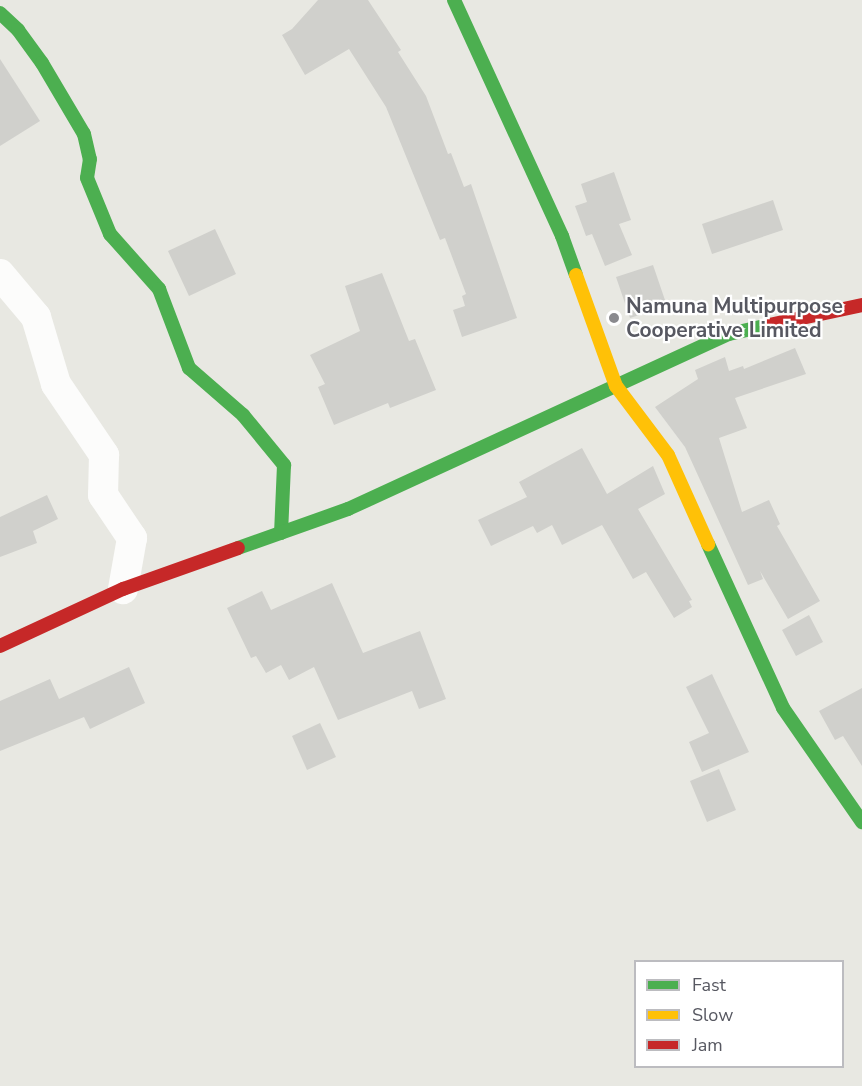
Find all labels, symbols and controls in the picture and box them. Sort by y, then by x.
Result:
place label: Namuna Multipurpose Cooperative Limited [626,293,843,343]
marker: Namuna Multipurpose Cooperative Limited [607,311,621,325]
legend [634,960,844,1068]
text: Fast [692,973,726,997]
text: Slow [692,1003,733,1027]
text: Jam [692,1033,723,1057]

